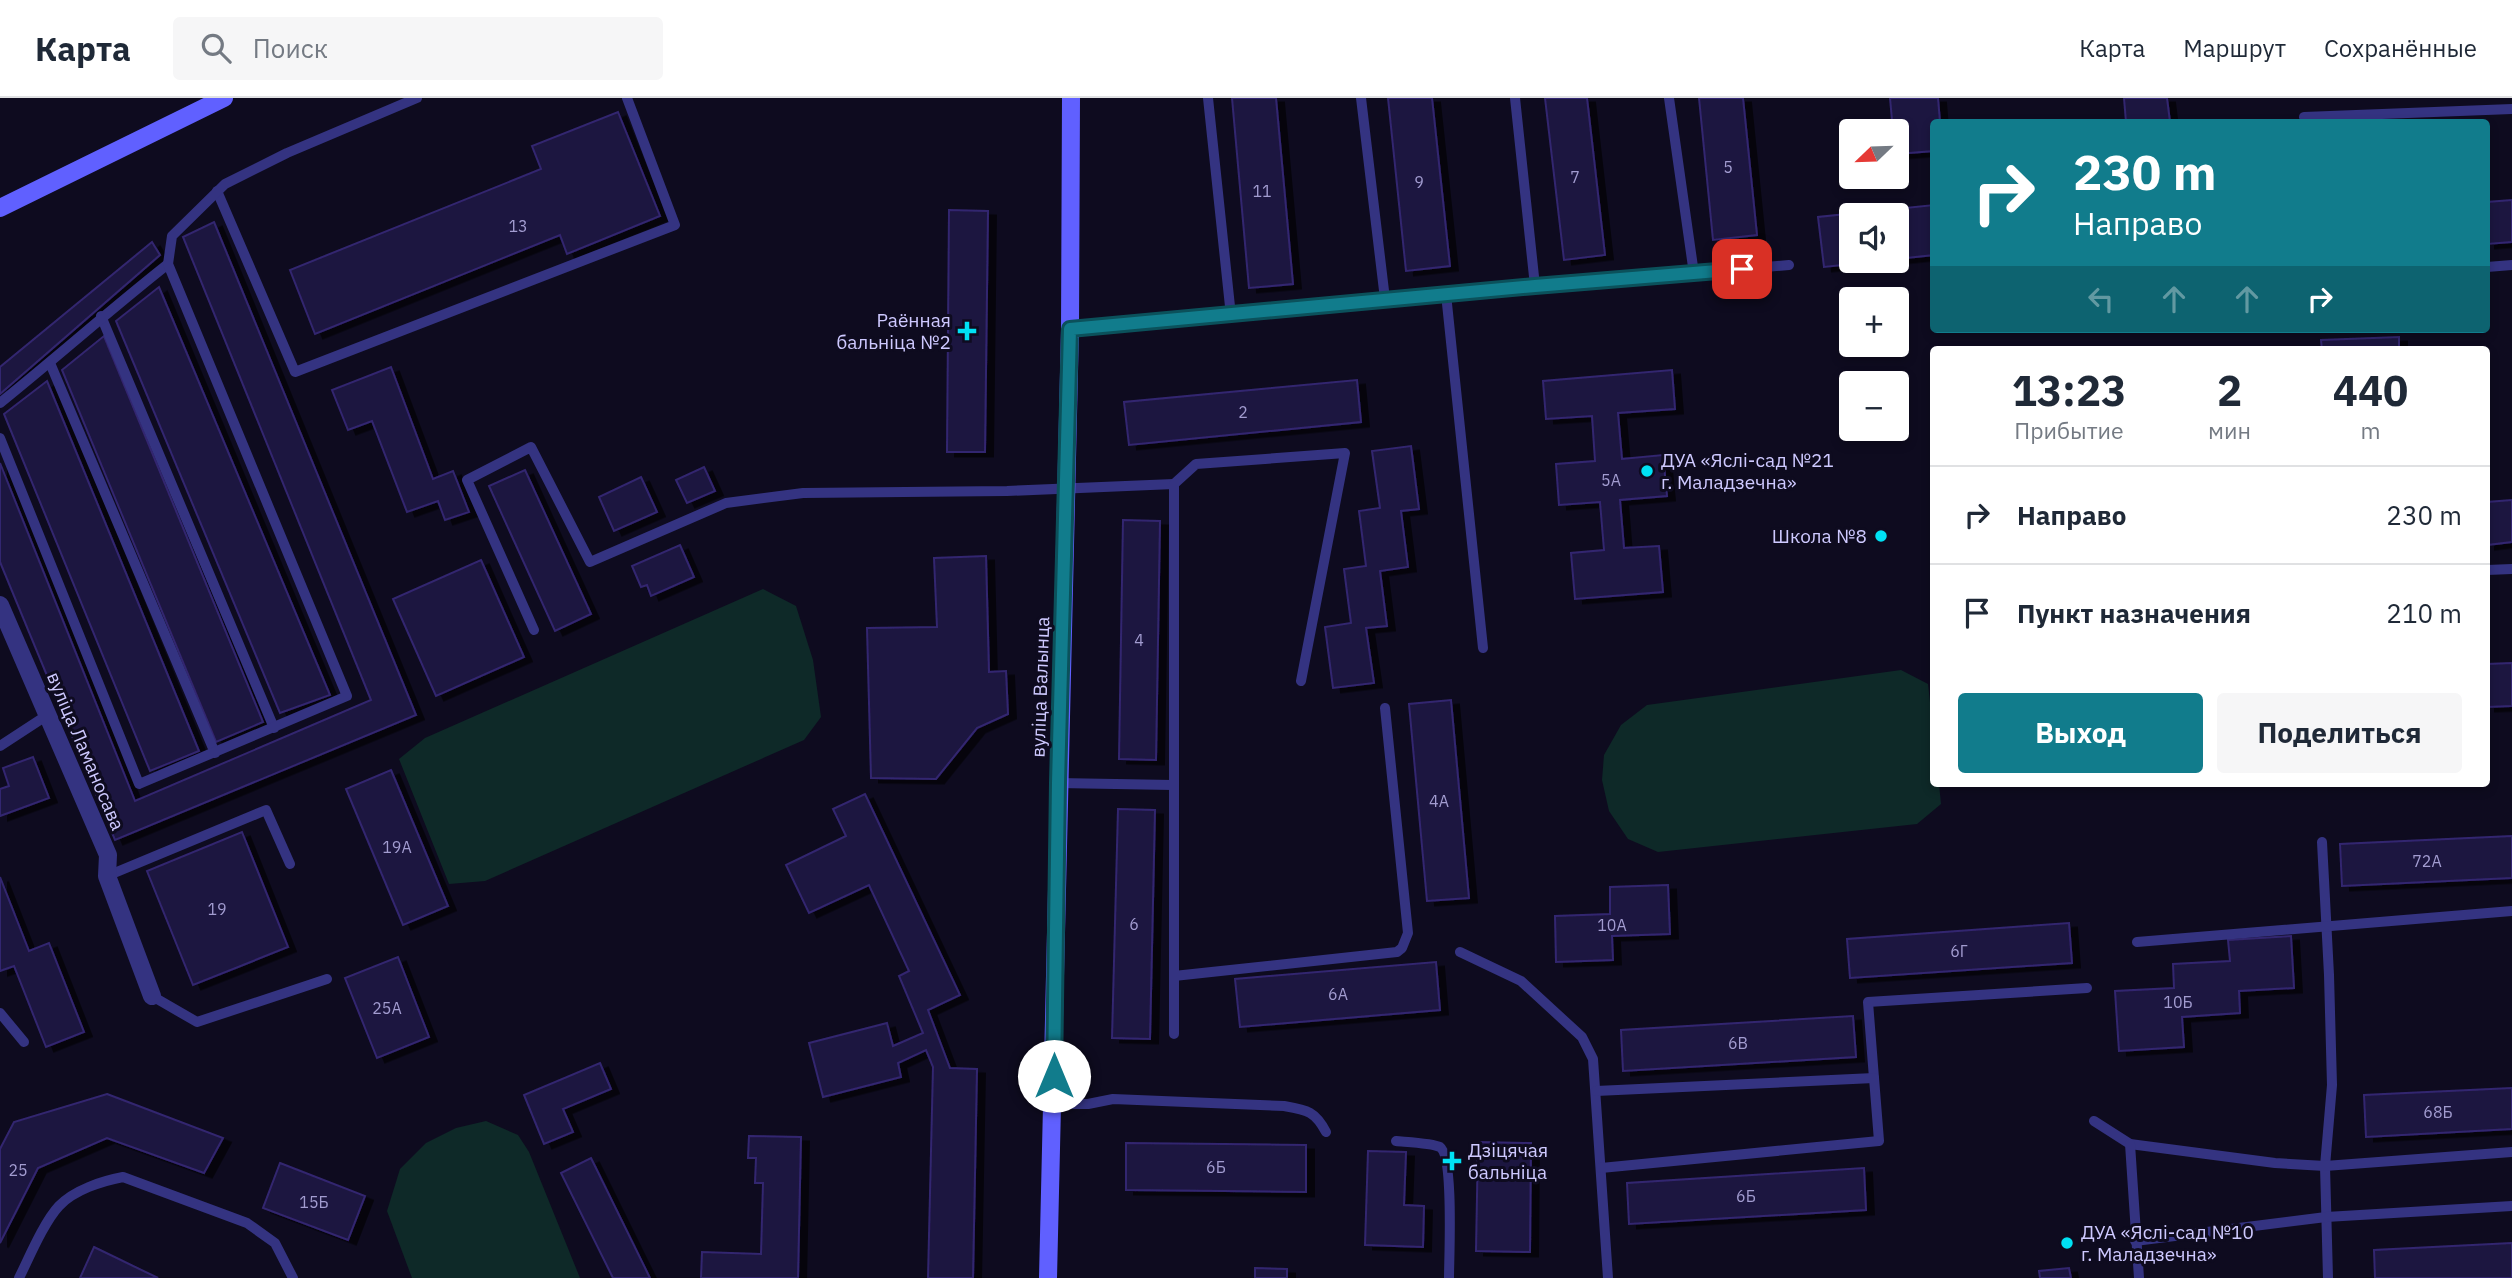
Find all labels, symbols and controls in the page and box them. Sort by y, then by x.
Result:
search box [173,17,663,80]
text: Карта [35,27,131,70]
icon: search [197,29,235,67]
text: Поиск [253,31,328,65]
text: Карта [2079,32,2145,64]
text: Маршрут [2183,32,2286,64]
text: Сохранённые [2324,32,2477,64]
north arrow [1839,119,1909,189]
map controls [1839,119,1909,441]
text: 230 m [2073,140,2217,203]
icon: right [1958,147,2049,238]
house number: 5 [1723,157,1733,177]
house number: 7 [1570,167,1580,187]
house number: 9 [1414,172,1424,192]
house number: 11 [1252,181,1272,201]
text: Направо [2073,202,2202,244]
button: sound [1839,203,1909,273]
house number: 13 [508,216,528,236]
pin [1712,239,1772,299]
icon: arrive [1723,250,1761,288]
icon: left [2082,280,2120,318]
icon: ahead [2155,280,2193,318]
icon: ahead [2228,280,2266,318]
icon: right [2301,280,2339,318]
button: + [1839,287,1909,357]
place label: Раённая бальніца №2 [836,308,951,354]
marker: Раённая бальніца №2 [957,321,977,341]
text: 13:23 [2012,363,2126,418]
text: 2 [2217,363,2242,418]
text: 440 [2333,363,2408,418]
button: − [1839,371,1909,441]
house number: 2 [1238,402,1248,422]
text: Прибытие [2014,415,2124,445]
text: мин [2208,415,2251,445]
text: m [2360,415,2381,445]
place label: ДУА «Яслі-сад №21 г. Маладзечна» [1661,448,1834,494]
marker: ДУА «Яслі-сад №21 г. Маладзечна» [1639,463,1655,479]
house number: 5А [1601,470,1621,490]
icon: right [1958,496,1996,534]
text: Направо [2017,498,2126,532]
text: 230 m [2386,498,2462,532]
place label: Школа №8 [1772,524,1867,548]
marker: Школа №8 [1873,528,1889,544]
icon: arrive [1958,594,1996,632]
text: Пункт назначения [2017,596,2251,630]
text: 210 m [2386,596,2462,630]
street label: вуліца Валынца [1026,616,1054,758]
house number: 4 [1134,630,1144,650]
street label: вуліца Ламаносава [42,668,130,834]
button: Выход [1958,693,2203,773]
button: Поделиться [2217,693,2462,773]
house number: 4А [1429,791,1449,811]
house number: 19А [382,837,412,857]
house number: 72А [2412,851,2442,871]
house number: 19 [207,899,227,919]
house number: 6 [1129,914,1139,934]
house number: 10А [1597,915,1627,935]
house number: 6Г [1950,941,1968,961]
house number: 6А [1328,984,1348,1004]
house number: 10Б [2163,992,2193,1012]
house number: 25А [372,998,402,1018]
house number: 6В [1728,1033,1748,1053]
position arrow [1017,1039,1091,1113]
house number: 68Б [2423,1102,2453,1122]
place label: Дзіцячая бальніца [1468,1138,1548,1184]
marker: Дзіцячая бальніца [1442,1151,1462,1171]
house number: 6Б [1206,1157,1226,1177]
house number: 25 [8,1160,28,1180]
house number: 6Б [1736,1186,1756,1206]
house number: 15Б [299,1192,329,1212]
place label: ДУА «Яслі-сад №10 г. Маладзечна» [2081,1220,2254,1266]
marker: ДУА «Яслі-сад №10 г. Маладзечна» [2059,1235,2075,1251]

